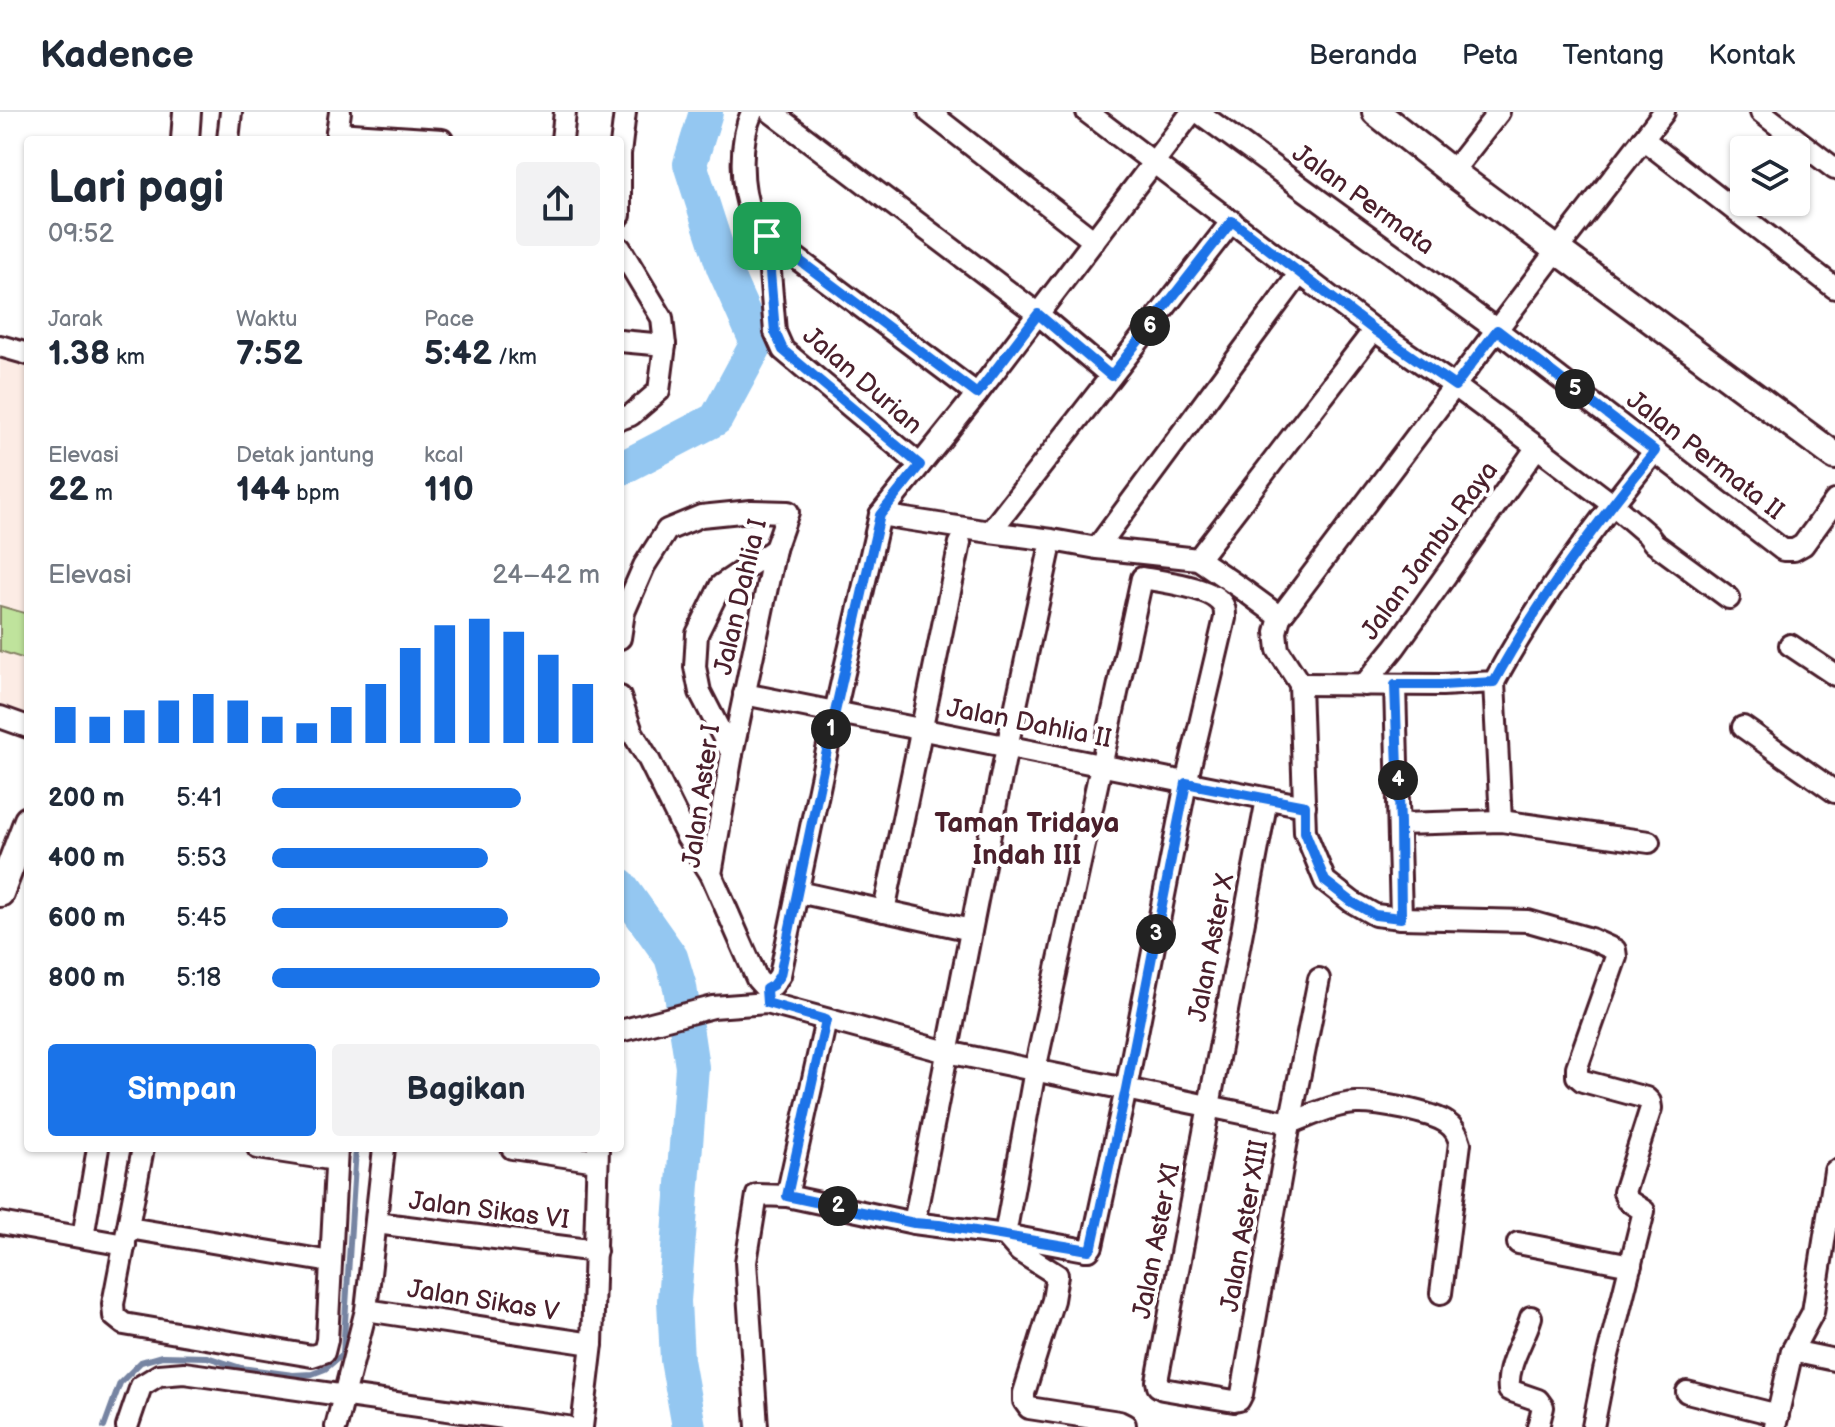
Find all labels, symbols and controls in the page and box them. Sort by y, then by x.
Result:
text: Kadence [40,33,194,78]
text: Beranda [1309,39,1418,72]
text: Peta [1462,39,1518,72]
text: Tentang [1562,39,1664,72]
text: Kontak [1708,39,1795,72]
map controls [1730,136,1810,216]
button: layers [1730,136,1810,216]
street label: Jalan Permata [1286,138,1440,262]
text: Lari pagi [48,162,224,215]
button: share [516,162,600,246]
pin [733,202,801,270]
icon: arrive [745,214,789,258]
text: 09:52 [48,219,114,250]
text: Jarak [48,306,102,333]
text: Waktu [236,306,298,333]
text: Pace [424,306,474,333]
pin: 6 [1130,306,1170,346]
text: 6 [1143,312,1157,339]
street label: Jalan Durian [796,321,928,441]
text: 1.38 [48,333,110,374]
text: 7:52 [236,333,303,374]
text: 5:42 [424,333,492,374]
text: km [110,344,145,371]
text: /km [492,344,537,371]
pin: 5 [1555,369,1595,409]
text: 5 [1569,375,1581,402]
street label: Jalan Permata II [1620,385,1790,527]
text: Elevasi [48,442,119,469]
text: Detak jantung [236,442,374,469]
text: kcal [424,442,463,469]
street label: Jalan Jambu Raya [1355,456,1505,646]
text: 22 [48,469,89,510]
text: 144 [236,469,290,510]
text: 110 [424,469,474,510]
text: m [89,480,113,507]
text: bpm [290,480,340,507]
street label: Jalan Dahlia I [708,516,774,678]
text: Elevasi [48,560,132,591]
text: 24–42 m [492,560,600,591]
street label: Jalan Dahlia II [944,693,1114,755]
pin: 1 [811,709,851,749]
text: 1 [826,715,836,742]
street label: Jalan Aster I [677,722,727,870]
pin: 4 [1378,760,1418,800]
text: 4 [1392,766,1404,793]
text: 200 m [48,783,125,814]
text: 5:41 [176,783,222,814]
district label: Taman Tridaya Indah III [934,807,1120,872]
text: 400 m [48,843,125,874]
text: 5:53 [176,843,227,874]
street label: Jalan Aster X [1182,871,1242,1024]
text: 600 m [48,903,125,934]
text: 5:45 [176,903,227,934]
pin: 3 [1136,914,1176,954]
text: 3 [1150,920,1162,947]
text: 800 m [48,963,125,994]
text: 5:18 [176,963,221,994]
button: Simpan [48,1044,316,1136]
button: Bagikan [332,1044,600,1136]
street label: Jalan Aster XIII [1215,1138,1275,1314]
street label: Jalan Aster XI [1127,1161,1187,1321]
street label: Jalan Sikas VI [407,1186,571,1236]
pin: 2 [818,1186,858,1226]
text: 2 [831,1192,845,1219]
street label: Jalan Sikas V [405,1274,561,1328]

